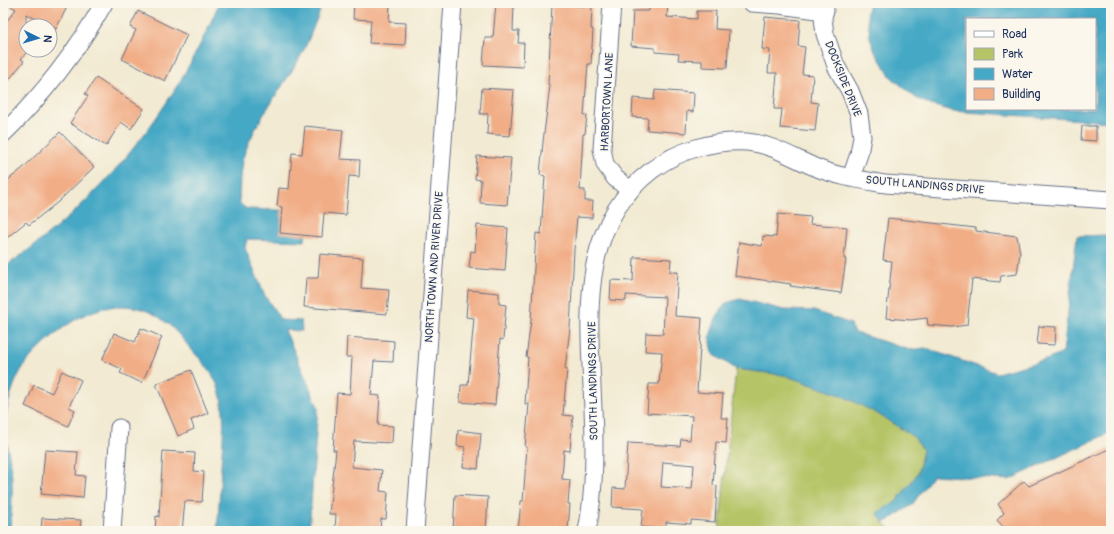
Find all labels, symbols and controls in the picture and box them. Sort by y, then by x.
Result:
north arrow [18,18,58,58]
legend [966,18,1096,110]
text: Road [1002,27,1027,42]
text: N [41,35,54,44]
street label: DOCKSIDE DRIVE [822,39,864,119]
text: Park [1002,47,1023,62]
street label: HARBORTOWN LANE [598,52,616,152]
text: Water [1002,67,1033,82]
text: Building [1002,87,1041,102]
street label: SOUTH LANDINGS DRIVE [865,173,985,197]
street label: NORTH TOWN AND RIVER DRIVE [422,191,446,343]
street label: SOUTH LANDINGS DRIVE [585,321,601,441]

